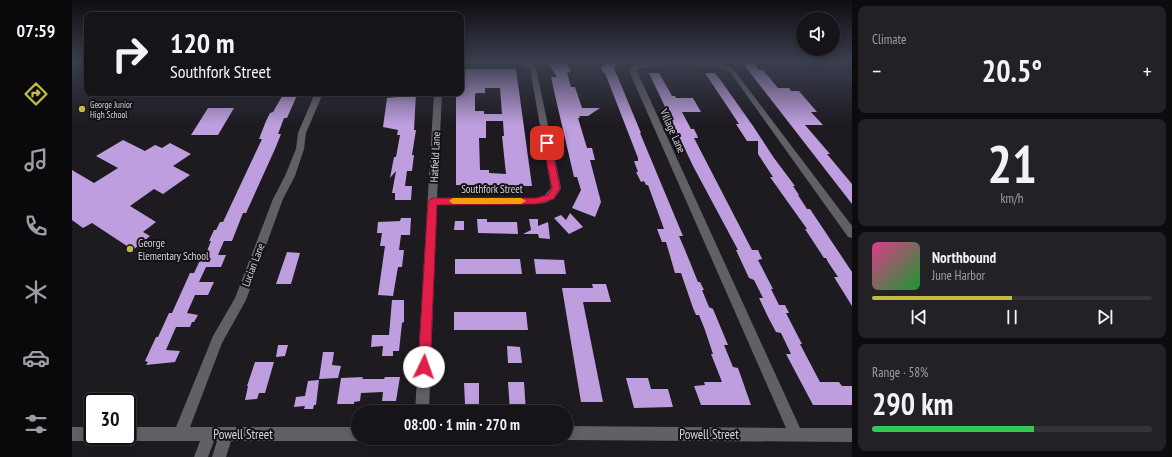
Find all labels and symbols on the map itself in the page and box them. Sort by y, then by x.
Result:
place label: George Junior High School [90,99,133,120]
marker: George Junior High School [77,104,87,114]
street label: Village Lane [657,106,689,156]
pin [530,126,564,160]
street label: Hatfield Lane [427,131,443,183]
street label: Southfork Street [461,182,523,196]
place label: George Elementary School [138,236,209,263]
street label: Lucian Lane [238,241,268,289]
marker: George Elementary School [125,244,135,254]
position arrow [403,346,445,388]
speed limit sign: 30 [84,393,136,445]
street label: Powell Street [213,426,273,443]
street label: Powell Street [679,426,739,443]

